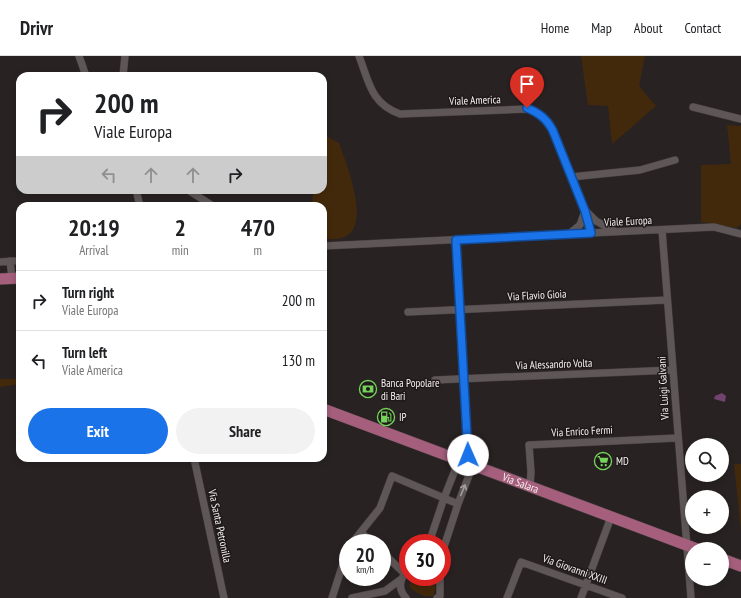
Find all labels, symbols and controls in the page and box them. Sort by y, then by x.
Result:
text: Drivr [20,16,53,40]
text: Home [541,19,569,37]
text: Map [591,19,612,37]
text: About [634,19,663,37]
text: Contact [685,19,721,37]
pin [510,67,544,108]
icon: arrive [516,73,538,95]
text: 200 m [94,84,158,121]
icon: right [28,88,80,140]
street label: Viale America [448,92,501,108]
text: Viale Europa [94,120,172,143]
icon: left [98,164,120,186]
icon: ahead [140,164,162,186]
icon: ahead [182,164,204,186]
icon: right [224,164,246,186]
text: 20:19 [68,212,120,243]
text: 2 [174,212,186,243]
text: 470 [241,212,275,243]
street label: Viale Europa [603,213,652,229]
text: Arrival [79,242,109,259]
text: min [172,242,189,259]
text: m [254,242,262,259]
text: Turn right [62,283,114,302]
street label: Via Flavio Gioia [506,286,567,304]
icon: right [28,290,50,312]
text: 200 m [282,291,315,310]
text: Viale Europa [62,302,118,319]
text: Turn left [62,343,107,362]
icon: left [28,350,50,372]
text: 130 m [282,351,315,370]
street label: Via Alessandro Volta [514,356,593,372]
street label: Via Luigi Galvani [654,356,672,421]
text: Viale America [62,362,123,379]
place label: Banca Popolare di Bari [381,376,440,403]
bank icon: Banca Popolare di Bari [358,379,378,399]
fuel station icon: IP [376,407,396,427]
button: Exit [28,408,168,454]
button: Share [176,408,315,454]
place label: IP [399,410,407,424]
street label: Via Enrico Fermi [550,422,613,440]
position arrow [447,434,489,476]
map controls [685,438,729,586]
button: search [685,438,729,482]
supermarket icon: MD [593,451,613,471]
place label: MD [616,454,629,468]
street label: Via Salara [500,469,541,496]
one-way arrow [460,484,468,496]
street label: Via Santa Petronilla [205,487,235,564]
button: + [685,490,729,534]
speed limit sign: 30 [399,534,451,586]
text: 20 [355,542,375,568]
button: − [685,542,729,586]
street label: Via Giovanni XXIII [540,550,609,587]
text: km/h [356,563,374,576]

